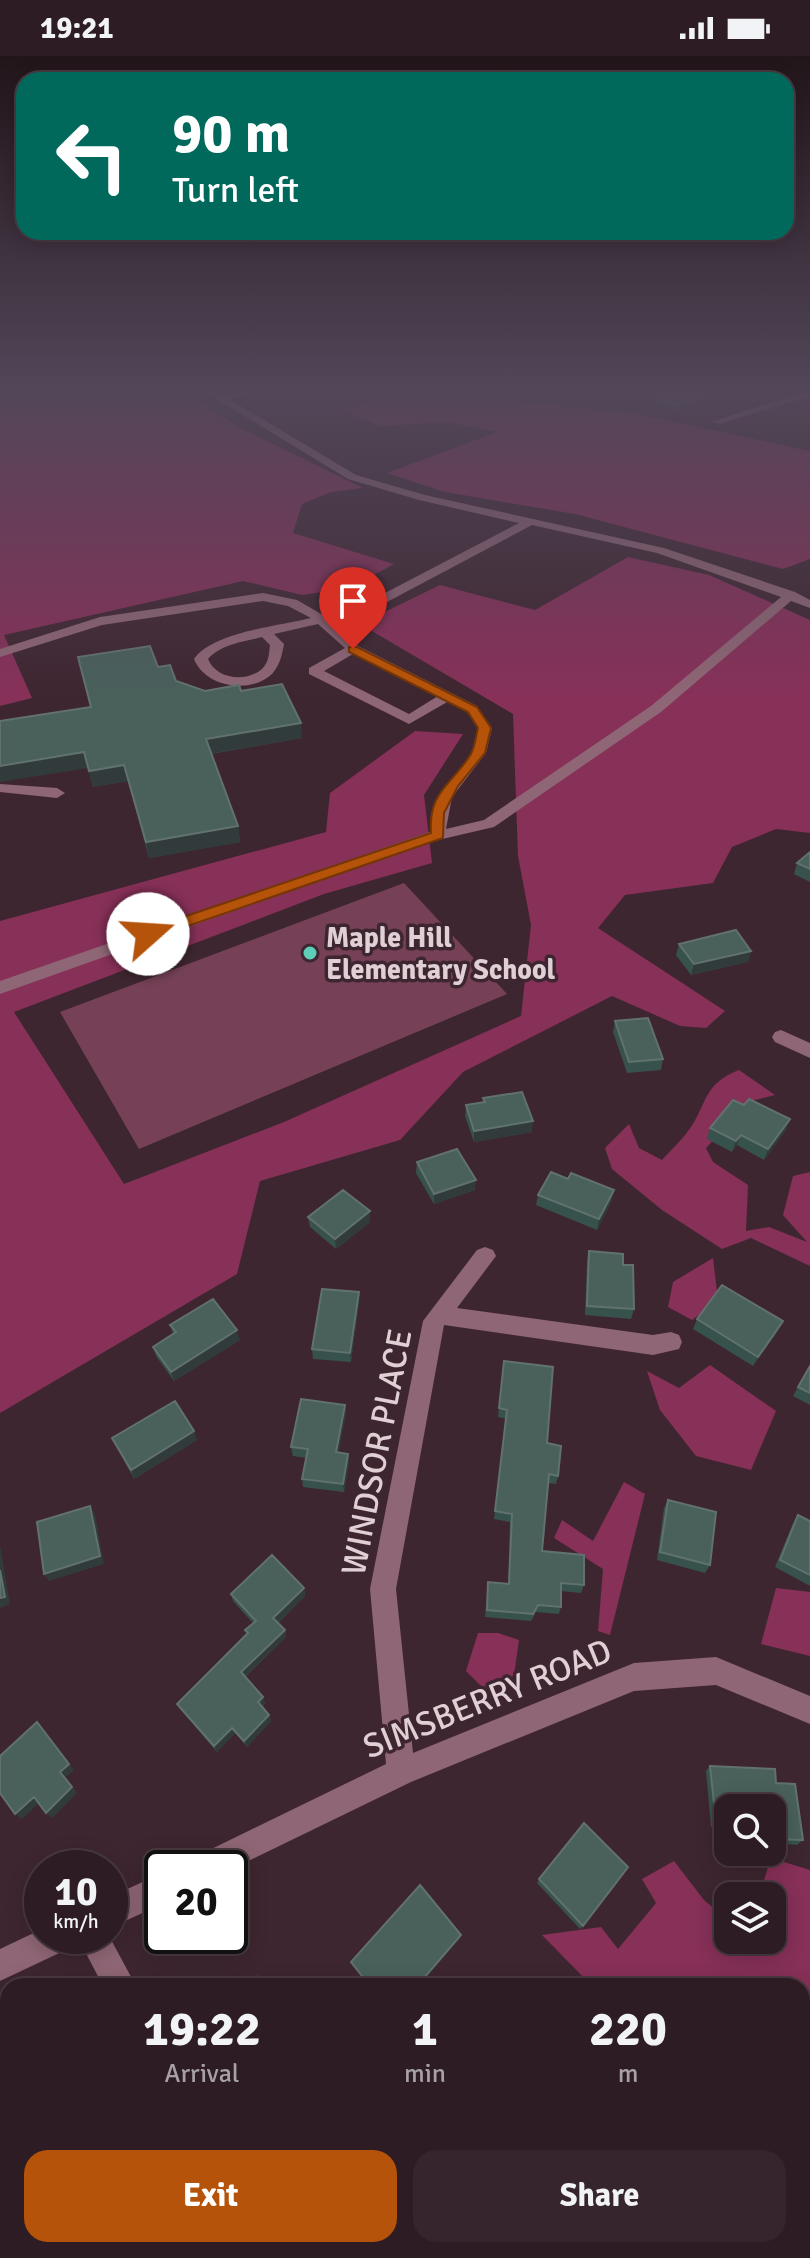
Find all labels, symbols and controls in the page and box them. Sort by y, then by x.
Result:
text: 19:21 [40,10,114,47]
text: 90 m [172,99,290,168]
icon: left [40,104,144,208]
text: Turn left [172,168,299,213]
pin [319,567,387,649]
icon: arrive [331,579,375,623]
position arrow [106,892,190,976]
place label: Maple Hill Elementary School [326,921,556,987]
marker: Maple Hill Elementary School [301,944,319,962]
street label: WINDSOR PLACE [333,1326,421,1579]
street label: SIMSBERRY ROAD [357,1630,618,1768]
map controls [714,1794,786,1954]
button: search [714,1794,786,1866]
speed limit sign: 20 [144,1850,248,1954]
text: 10 [54,1867,98,1917]
button: layers [714,1882,786,1954]
text: km/h [53,1909,99,1934]
text: 19:22 [143,2000,261,2059]
text: 1 [412,2000,438,2059]
text: 220 [589,2000,667,2059]
text: Arrival [165,2058,239,2090]
text: min [404,2058,446,2090]
text: m [618,2058,638,2090]
button: Exit [24,2150,397,2242]
button: Share [413,2150,786,2242]

